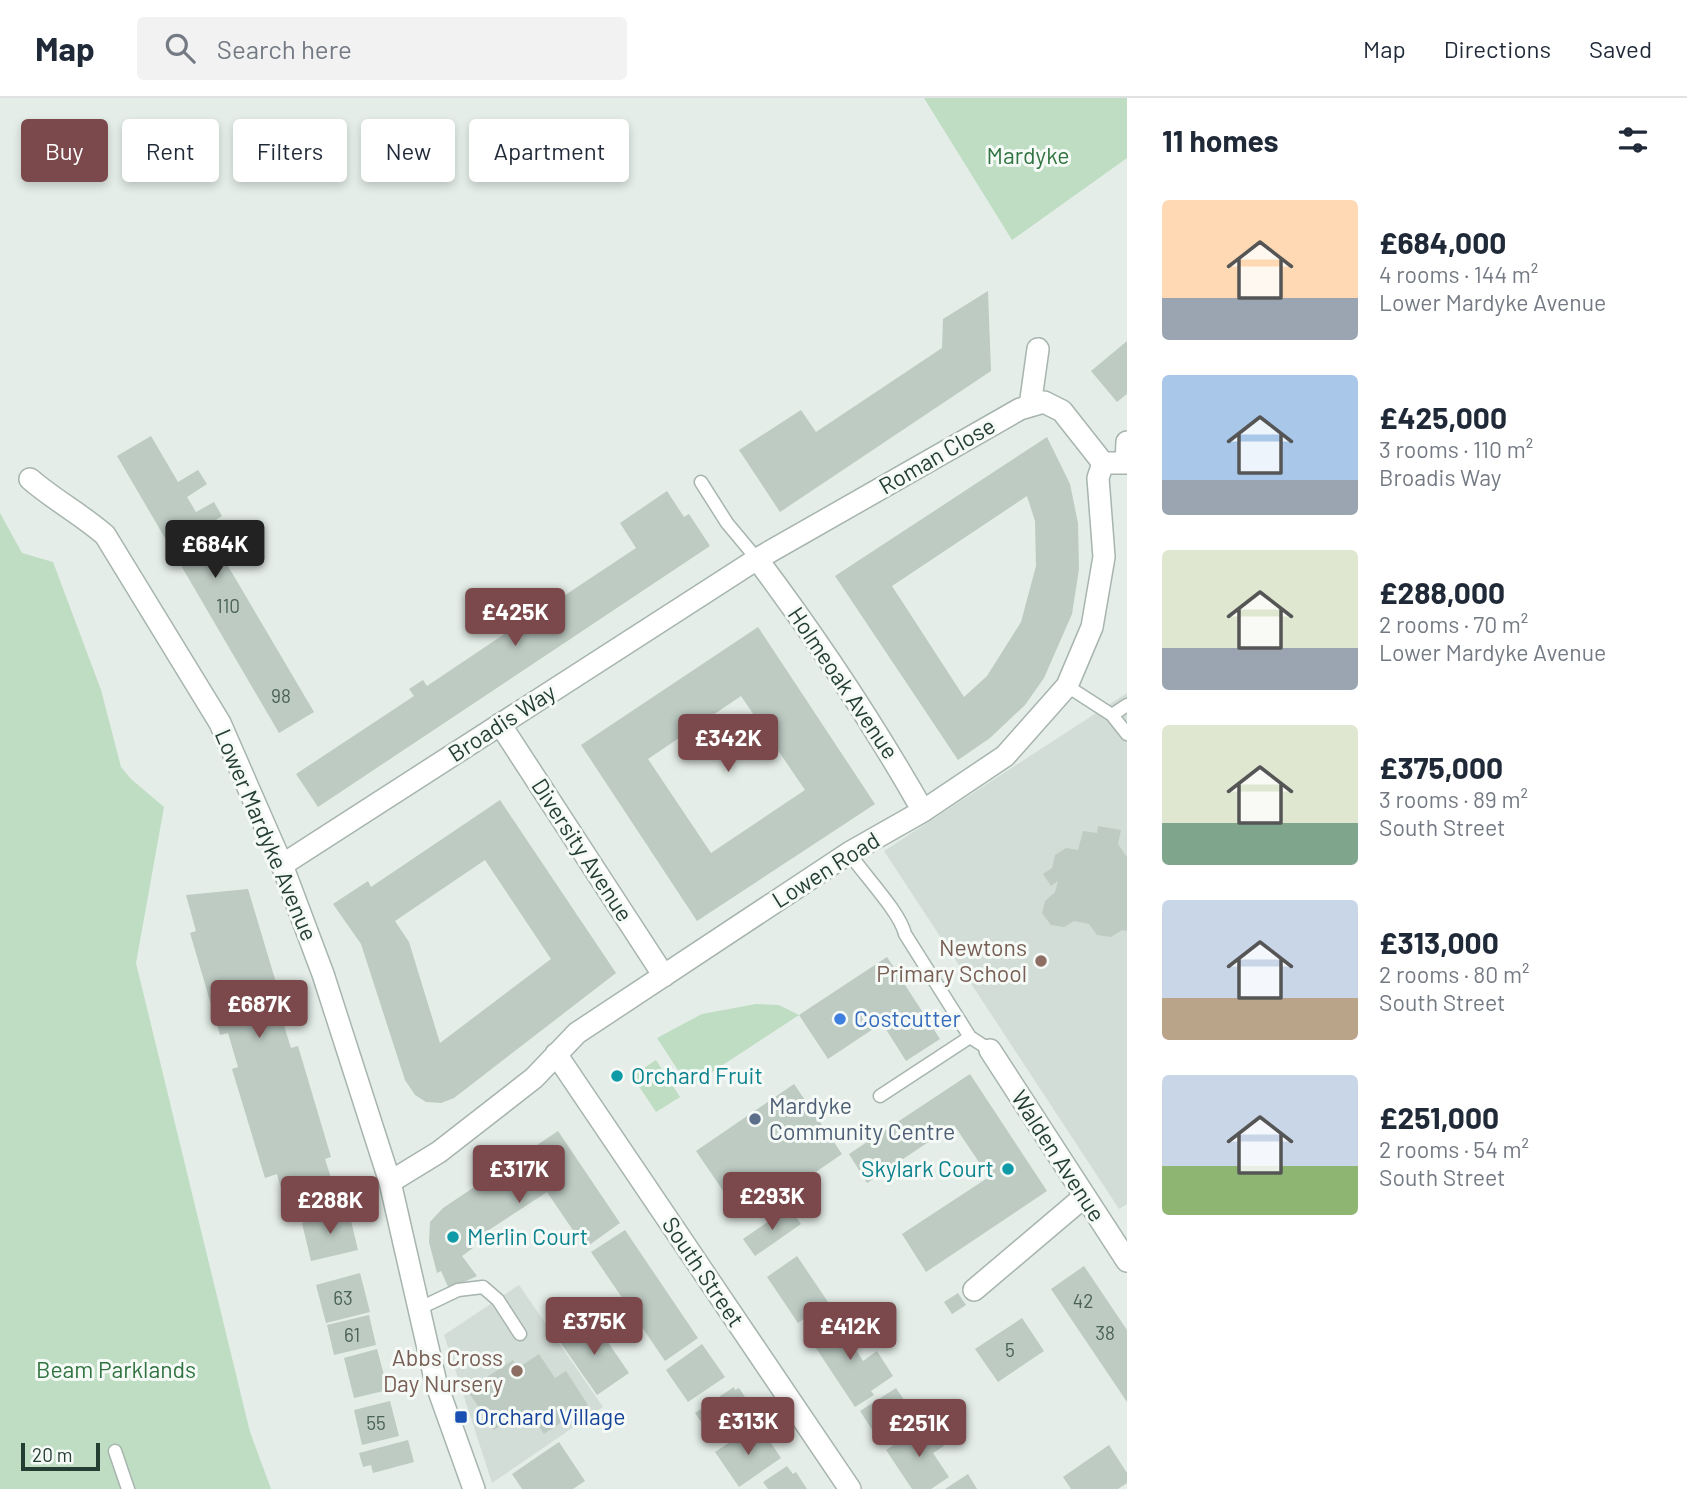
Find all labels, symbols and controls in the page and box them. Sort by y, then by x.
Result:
search box [137,17,627,80]
text: Map [35,28,95,68]
icon: search [161,29,199,67]
text: Search here [217,33,352,64]
text: Map [1363,34,1406,63]
text: Directions [1444,34,1551,63]
text: Saved [1589,34,1652,63]
chip: Buy [21,119,108,182]
chip: Rent [122,119,219,182]
chip: Filters [233,119,347,182]
chip: New [361,119,455,182]
chip: Apartment [469,119,629,182]
icon: filters [1614,121,1652,159]
text: 11 homes [1162,122,1279,158]
park label: Mardyke [987,141,1069,169]
text: £684,000 [1379,224,1506,260]
icon: home [1218,228,1302,312]
text: 4 rooms · 144 m² [1379,260,1538,288]
text: Lower Mardyke Avenue [1379,288,1606,316]
text: £425,000 [1379,399,1507,435]
icon: home [1218,403,1302,487]
street label: Roman Close [873,411,1000,500]
text: 3 rooms · 110 m² [1379,435,1533,463]
text: Broadis Way [1379,463,1501,491]
pin: £684K [166,520,264,580]
text: £684K [181,529,249,557]
text: £288,000 [1379,574,1505,610]
icon: home [1218,578,1302,662]
pin: £425K [466,588,564,648]
house number: 110 [216,594,240,617]
text: £425K [481,597,549,625]
street label: Holmeoak Avenue [783,601,905,764]
text: 2 rooms · 70 m² [1379,610,1528,638]
text: Lower Mardyke Avenue [1379,638,1606,666]
street label: Broadis Way [443,677,561,767]
house number: 98 [271,684,291,707]
pin: £342K [679,714,777,774]
text: £342K [694,723,762,751]
street label: Lower Mardyke Avenue [210,725,324,945]
text: £375,000 [1379,749,1503,785]
icon: home [1218,753,1302,837]
street label: Diversity Avenue [526,773,639,926]
text: 3 rooms · 89 m² [1379,785,1528,813]
text: South Street [1379,813,1505,841]
street label: Lowen Road [767,825,884,913]
text: £313,000 [1379,924,1499,960]
icon: home [1218,928,1302,1012]
place label: Newtons Primary School [876,933,1027,987]
marker: Newtons Primary School [1033,953,1049,969]
text: 2 rooms · 80 m² [1379,960,1529,988]
pin: £687K [210,981,308,1040]
text: South Street [1379,988,1505,1016]
text: £687K [227,989,291,1017]
place label: Costcutter [854,1004,961,1032]
marker: Costcutter [832,1011,848,1027]
place label: Orchard Fruit [631,1061,763,1089]
marker: Orchard Fruit [609,1068,625,1084]
street label: Walden Avenue [1006,1084,1112,1226]
place label: Mardyke Community Centre [769,1091,955,1145]
text: £251,000 [1379,1099,1499,1135]
icon: home [1218,1103,1302,1187]
marker: Mardyke Community Centre [747,1111,763,1127]
text: 2 rooms · 54 m² [1379,1135,1529,1163]
pin: £317K [470,1146,568,1205]
text: £317K [489,1154,549,1182]
place label: Skylark Court [861,1154,994,1182]
marker: Skylark Court [1000,1161,1016,1177]
text: South Street [1379,1163,1505,1191]
pin: £293K [723,1172,821,1232]
pin: £288K [281,1176,379,1236]
text: £293K [739,1181,805,1209]
text: £288K [297,1185,363,1213]
street label: South Street [657,1211,751,1332]
place label: Merlin Court [467,1222,588,1250]
marker: Merlin Court [445,1229,461,1245]
house number: 63 [333,1286,353,1309]
house number: 42 [1073,1289,1093,1312]
pin: £375K [545,1298,643,1357]
pin: £412K [801,1302,899,1362]
text: £375K [562,1306,626,1334]
text: £412K [819,1311,881,1339]
house number: 38 [1095,1321,1115,1344]
house number: 61 [344,1323,360,1346]
house number: 5 [1005,1338,1015,1361]
place label: Abbs Cross Day Nursery [383,1343,503,1397]
park label: Beam Parklands [36,1355,196,1383]
marker: Abbs Cross Day Nursery [509,1363,525,1379]
pin: £313K [699,1398,797,1457]
pin: £251K [870,1400,968,1459]
place label: Orchard Village [475,1402,625,1430]
text: £313K [717,1406,779,1434]
text: £251K [888,1408,950,1436]
marker: Orchard Village [453,1409,469,1425]
house number: 55 [366,1411,386,1434]
scale bar [21,1440,100,1472]
text: 20 m [32,1443,72,1466]

